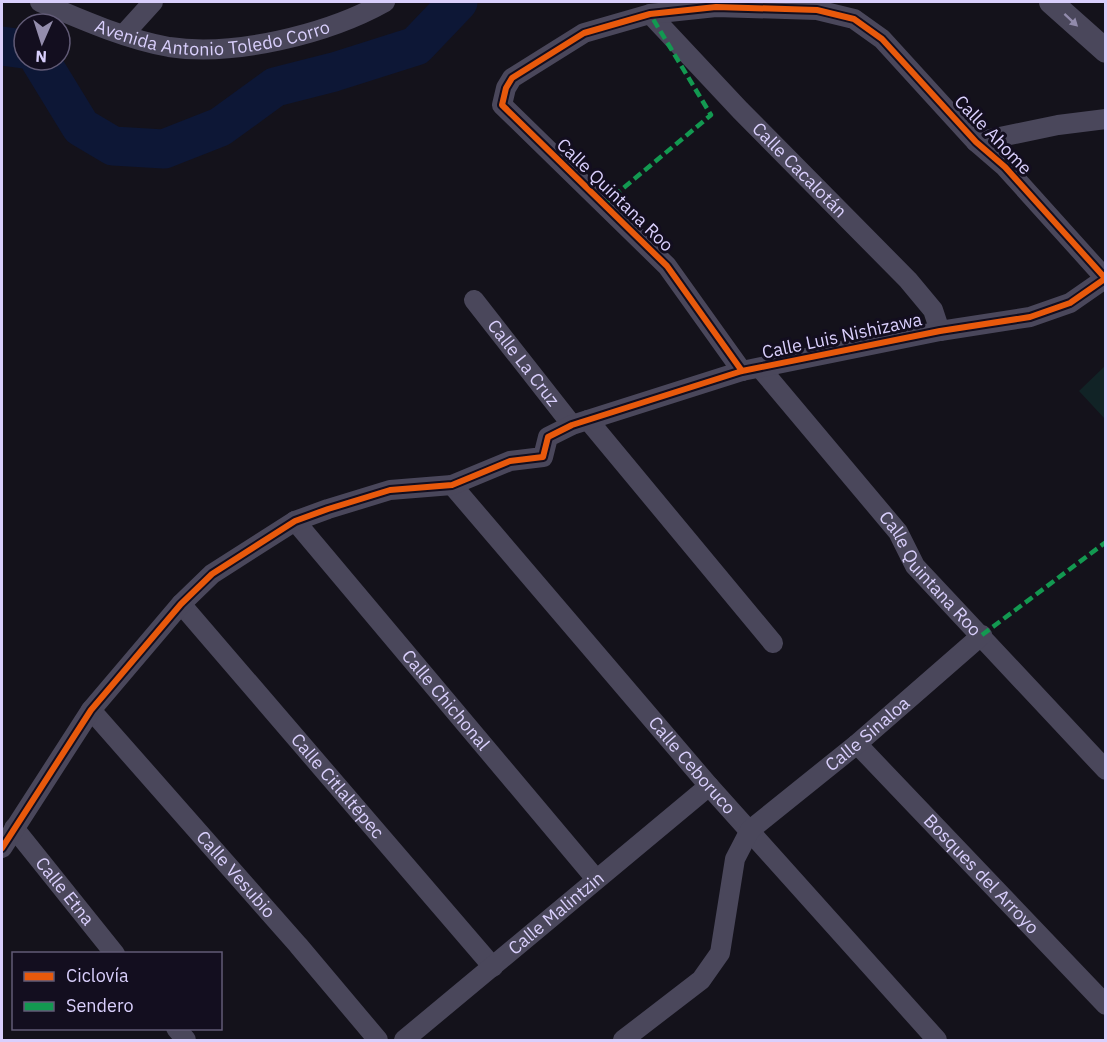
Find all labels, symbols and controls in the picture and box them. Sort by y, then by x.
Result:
street label: Avenida Antonio Toledo Corro [93,9,333,35]
north arrow [12,12,72,72]
one-way arrow [1063,13,1078,26]
text: Avenida Antonio Toledo Corro [92,14,333,60]
text: N [35,47,48,67]
street label: Calle Ahome [950,90,1037,179]
street label: Calle Cacalotán [747,117,852,222]
street label: Calle Quintana Roo [552,133,679,256]
street label: Calle Luis Nishizawa [760,307,924,364]
street label: Calle La Cruz [483,315,565,411]
street label: Calle Quintana Roo [874,506,987,641]
street label: Calle Chichonal [397,645,495,755]
street label: Calle Sinaloa [820,691,915,776]
street label: Calle Ceboruco [644,711,741,819]
street label: Calle Citlaltépec [286,728,389,843]
street label: Bosques del Arroyo [919,809,1044,939]
street label: Calle Vesubio [191,825,281,923]
street label: Calle Etna [31,852,100,930]
street label: Calle Malintzin [503,866,609,959]
legend [12,952,222,1030]
text: Ciclovía [66,964,129,987]
text: Sendero [66,994,133,1017]

